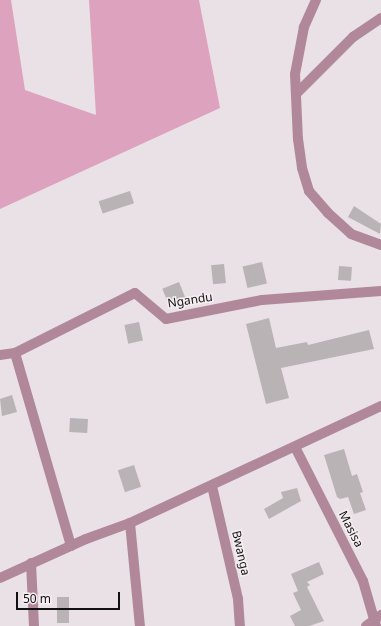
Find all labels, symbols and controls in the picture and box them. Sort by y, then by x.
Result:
street label: Ngandu [166,289,214,311]
street label: Masisa [336,508,366,550]
street label: Bwanga [229,529,253,577]
scale bar [18,584,122,610]
text: 50 m [23,590,51,607]

